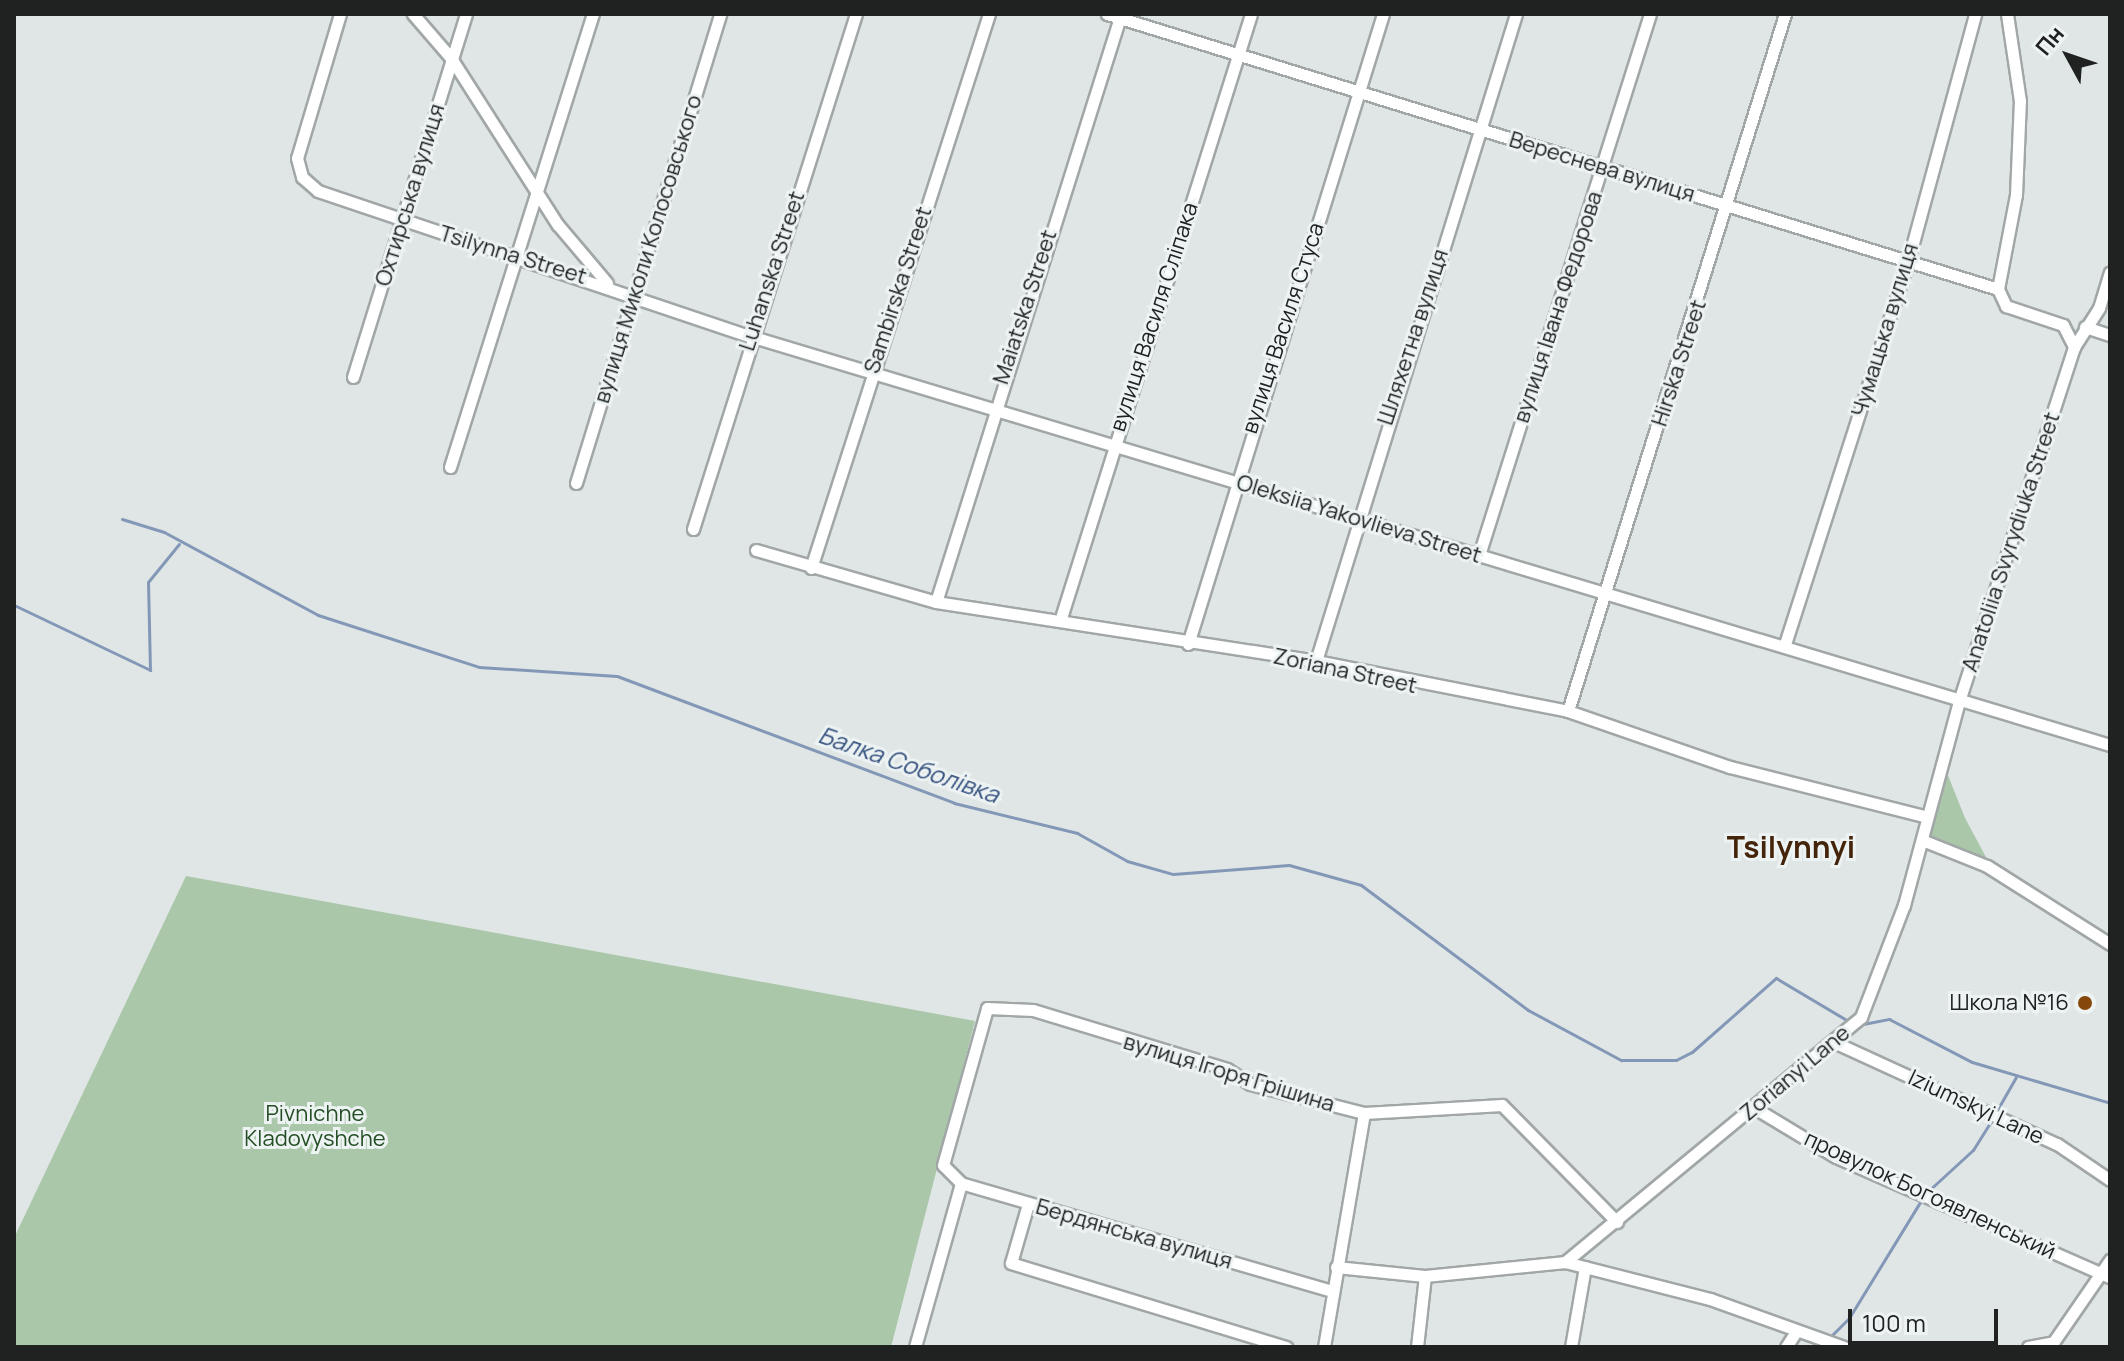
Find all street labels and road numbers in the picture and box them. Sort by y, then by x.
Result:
street label: вулиця Миколи Колосовського [588,92,708,406]
street label: Охтирська вулиця [370,101,450,289]
street label: Вереснева вулиця [1506,126,1698,208]
street label: Luhanska Street [734,188,810,354]
street label: вулиця Івана Федорова [1508,188,1608,426]
street label: вулиця Василя Сліпака [1104,199,1204,435]
street label: Sambirska Street [859,203,937,377]
street label: вулиця Василя Стуса [1236,219,1330,437]
street label: Tsilynna Street [436,220,590,290]
street label: Maiatska Street [988,227,1062,387]
street label: Чумацька вулиця [1846,240,1924,420]
street label: Шляхетна вулиця [1372,246,1454,428]
street label: Hirska Street [1646,296,1712,430]
street label: Anatoliia Svyrydiuka Street [1957,409,2065,675]
street label: Oleksiia Yakovlieva Street [1233,469,1485,569]
street label: Zoriana Street [1271,643,1419,699]
street label: Zorianyi Lane [1735,1020,1855,1126]
street label: вулиця Ігоря Грішина [1120,1028,1338,1118]
street label: Iziumskyi Lane [1904,1064,2048,1150]
street label: провулок Богоявленський [1800,1125,2060,1265]
street label: Бердянська вулиця [1033,1193,1235,1275]

